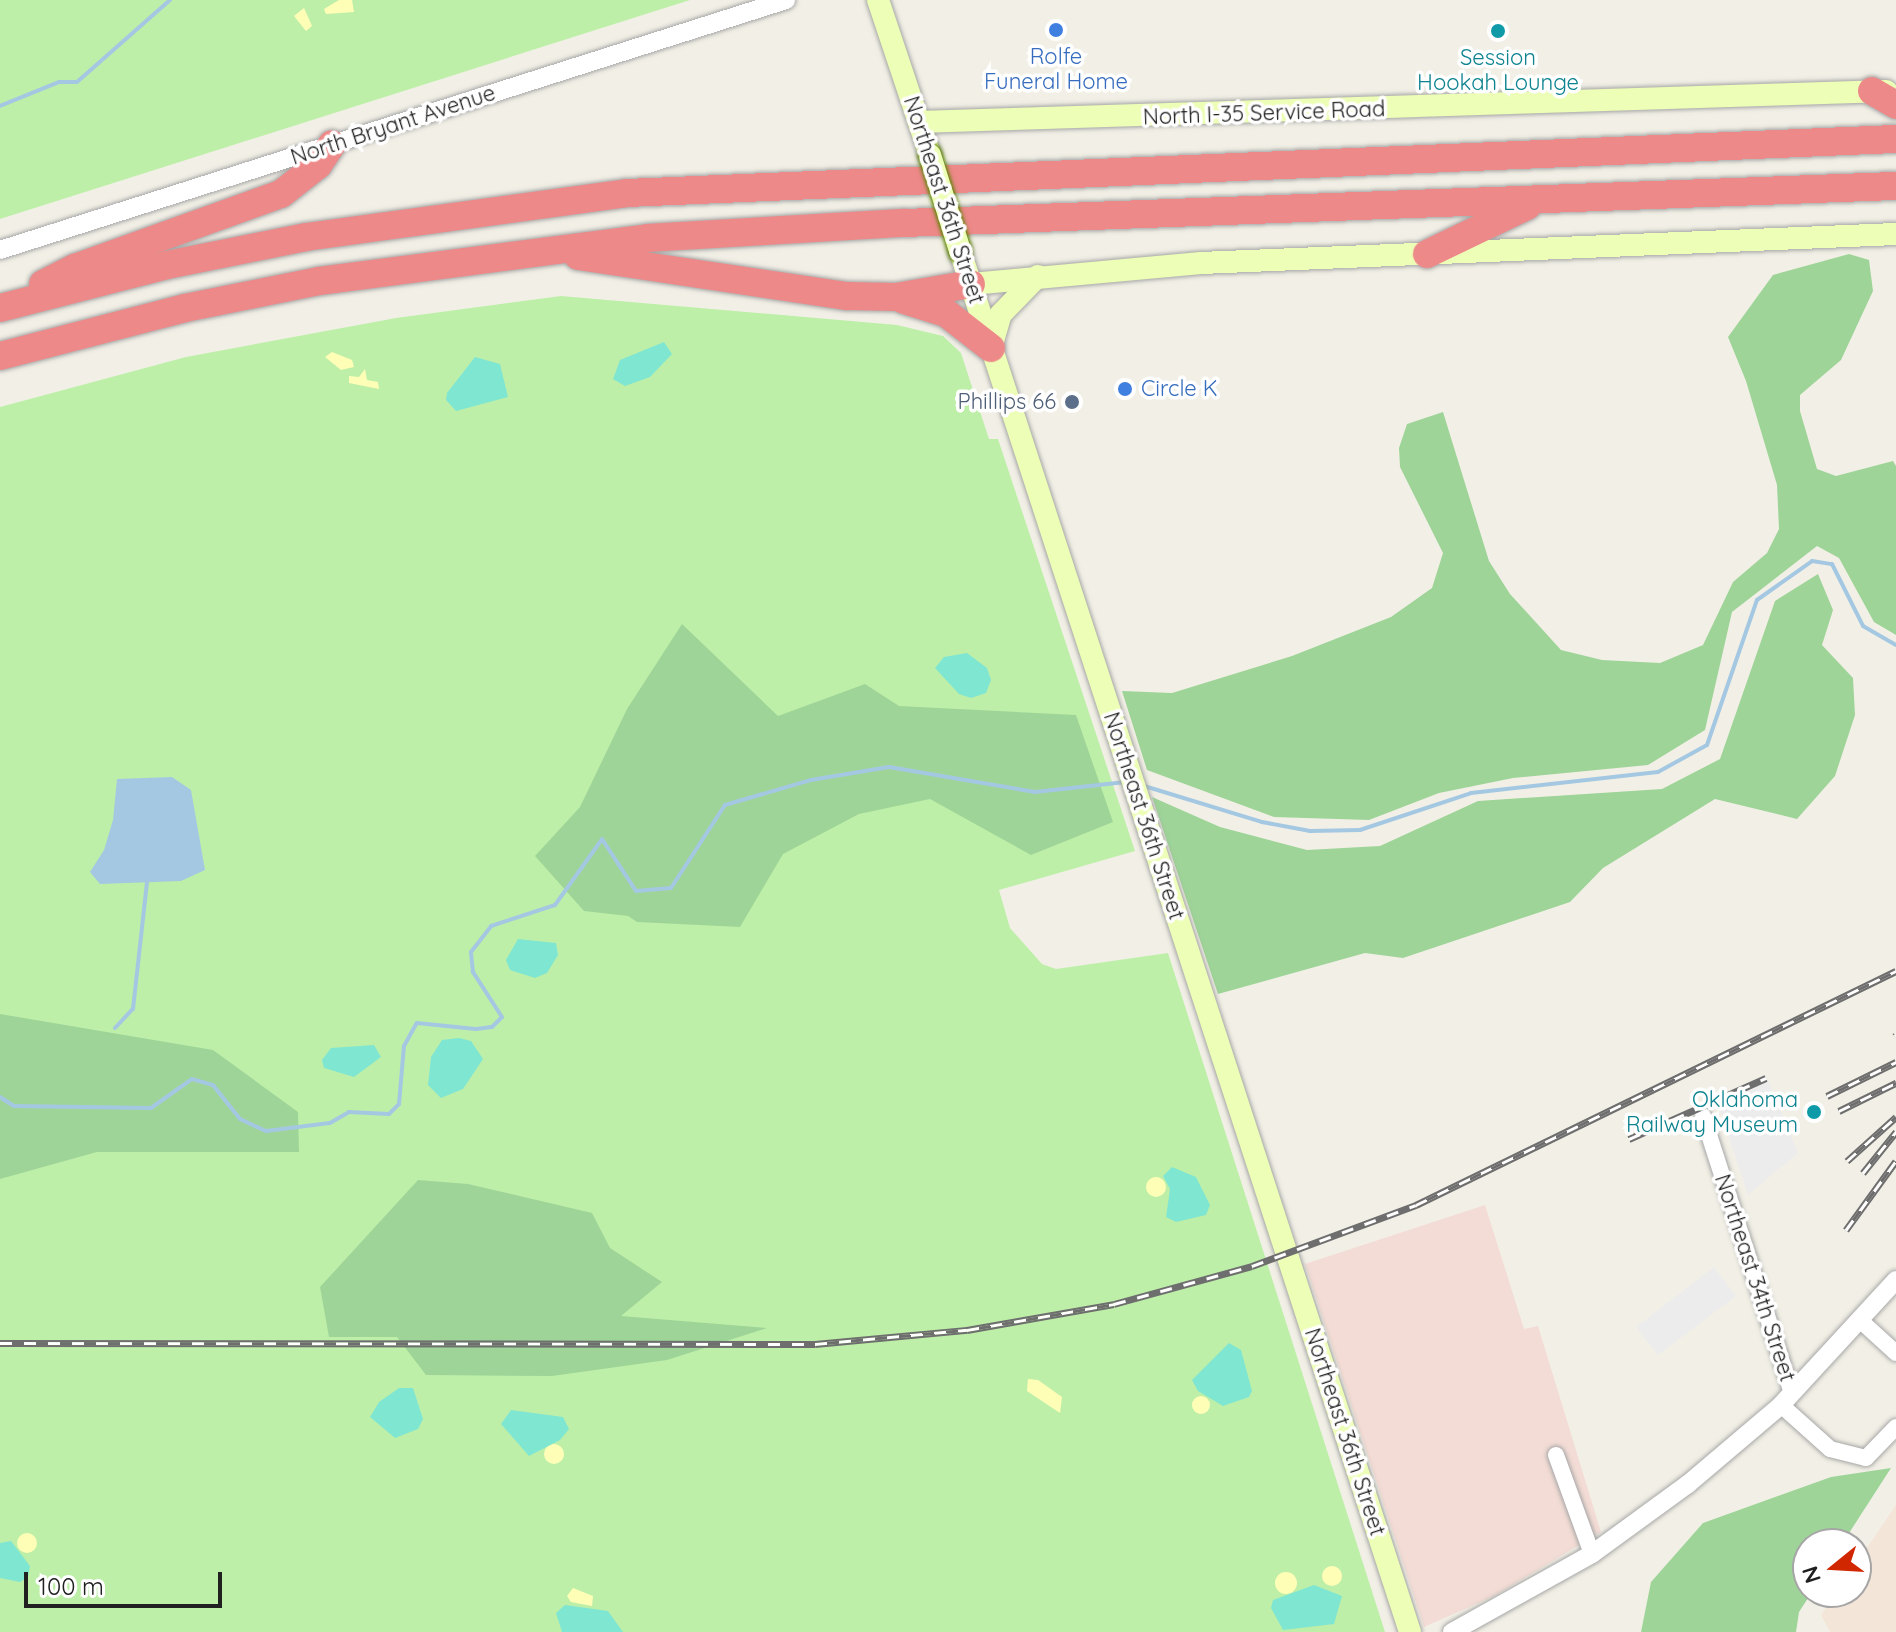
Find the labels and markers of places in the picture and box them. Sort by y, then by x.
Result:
marker: Rolfe Funeral Home [1047,21,1065,39]
marker: Session Hookah Lounge [1489,22,1507,40]
place label: Rolfe Funeral Home [984,43,1128,94]
place label: Session Hookah Lounge [1417,44,1579,96]
place label: Circle K [1141,376,1218,402]
marker: Circle K [1116,380,1134,398]
place label: Phillips 66 [958,389,1056,415]
marker: Phillips 66 [1063,393,1081,411]
place label: Oklahoma Railway Museum [1626,1086,1798,1138]
marker: Oklahoma Railway Museum [1805,1103,1823,1121]

